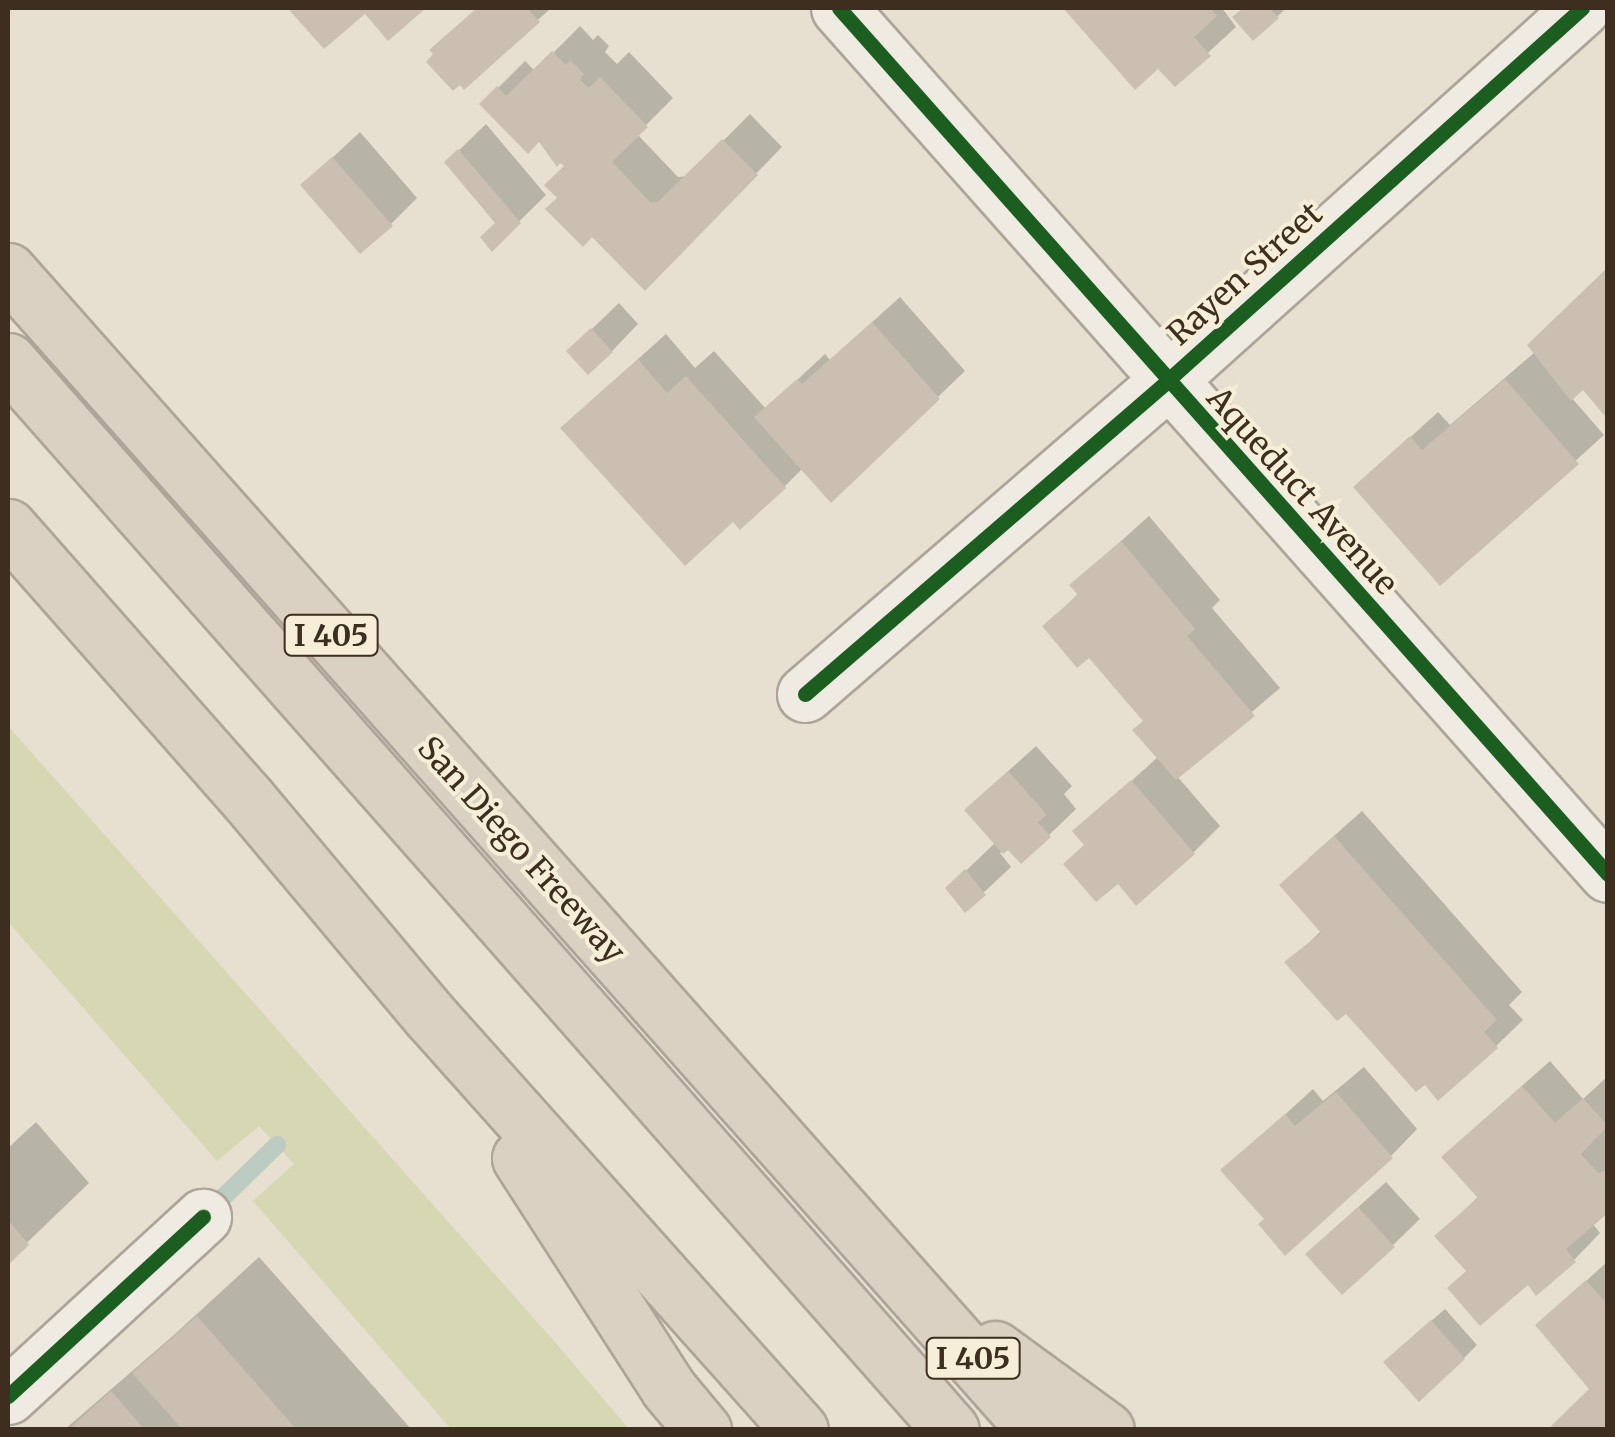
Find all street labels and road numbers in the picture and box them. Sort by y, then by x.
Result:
street label: Rayen Street [1160,195,1330,353]
street label: Aqueduct Avenue [1199,379,1405,603]
road number: I 405 [284,610,378,660]
street label: San Diego Freeway [409,729,633,971]
road number: I 405 [926,1333,1020,1383]

